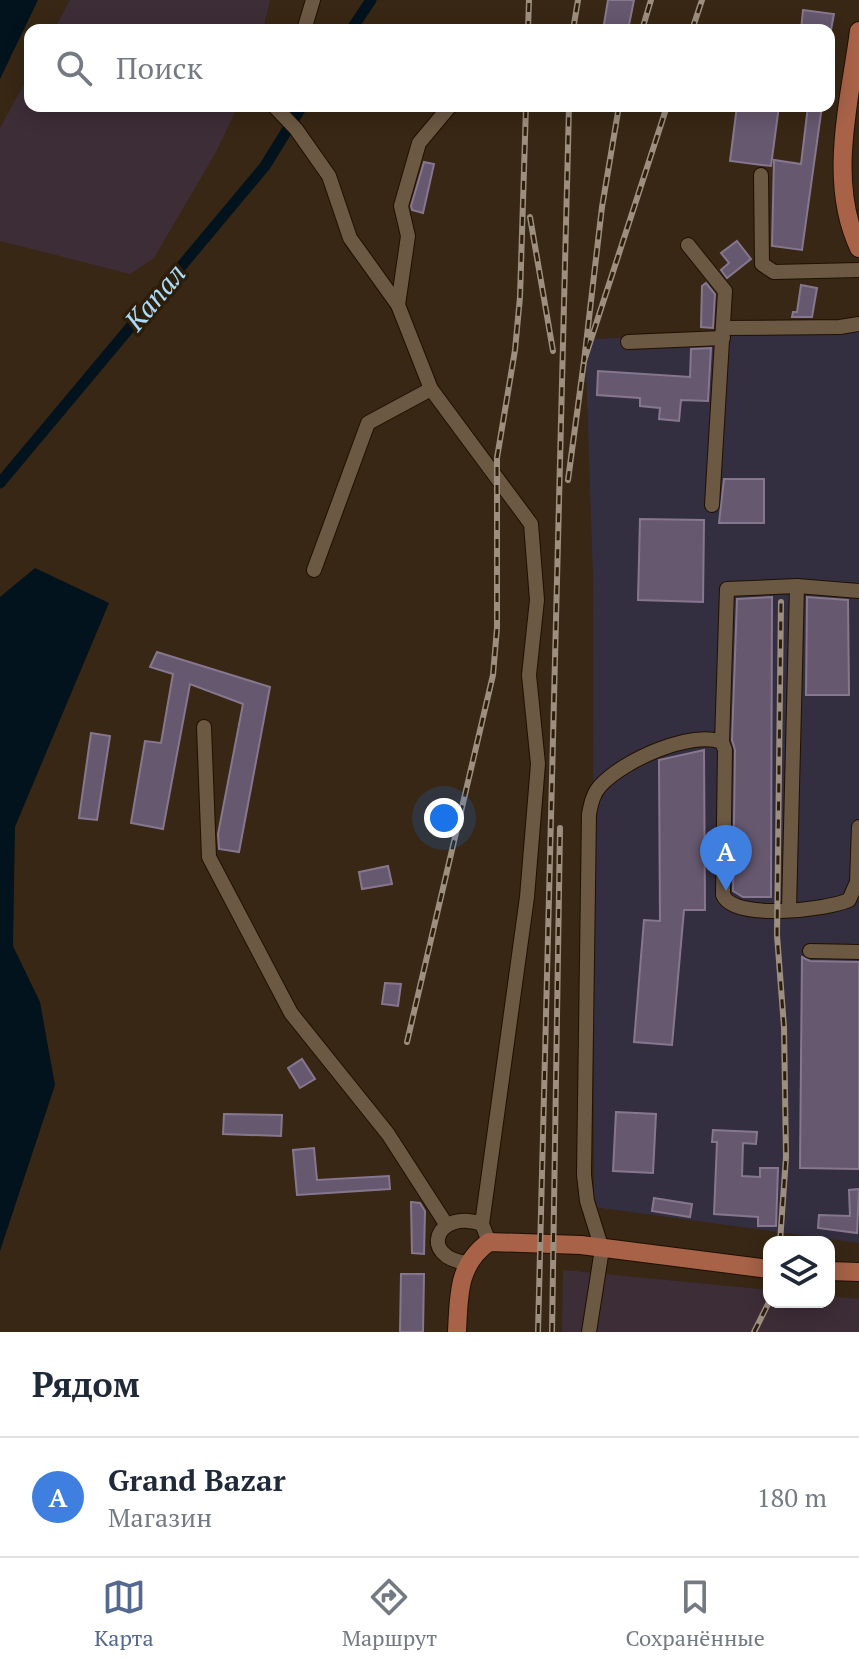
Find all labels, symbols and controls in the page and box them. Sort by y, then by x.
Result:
search box [24,24,835,112]
icon: search [52,46,96,90]
text: Поиск [116,48,203,88]
water label: Капал [115,255,193,339]
your location [424,798,464,838]
pin: A [700,825,752,891]
map controls [763,1236,835,1308]
button: layers [763,1236,835,1308]
text: Рядом [32,1362,140,1407]
text: Grand Bazar [108,1460,286,1500]
text: A [49,1480,67,1514]
text: 180 m [757,1480,827,1514]
text: Магазин [108,1500,212,1534]
tab: Карта [94,1575,154,1652]
tab: Маршрут [342,1575,437,1652]
tab: Сохранённые [625,1575,765,1652]

